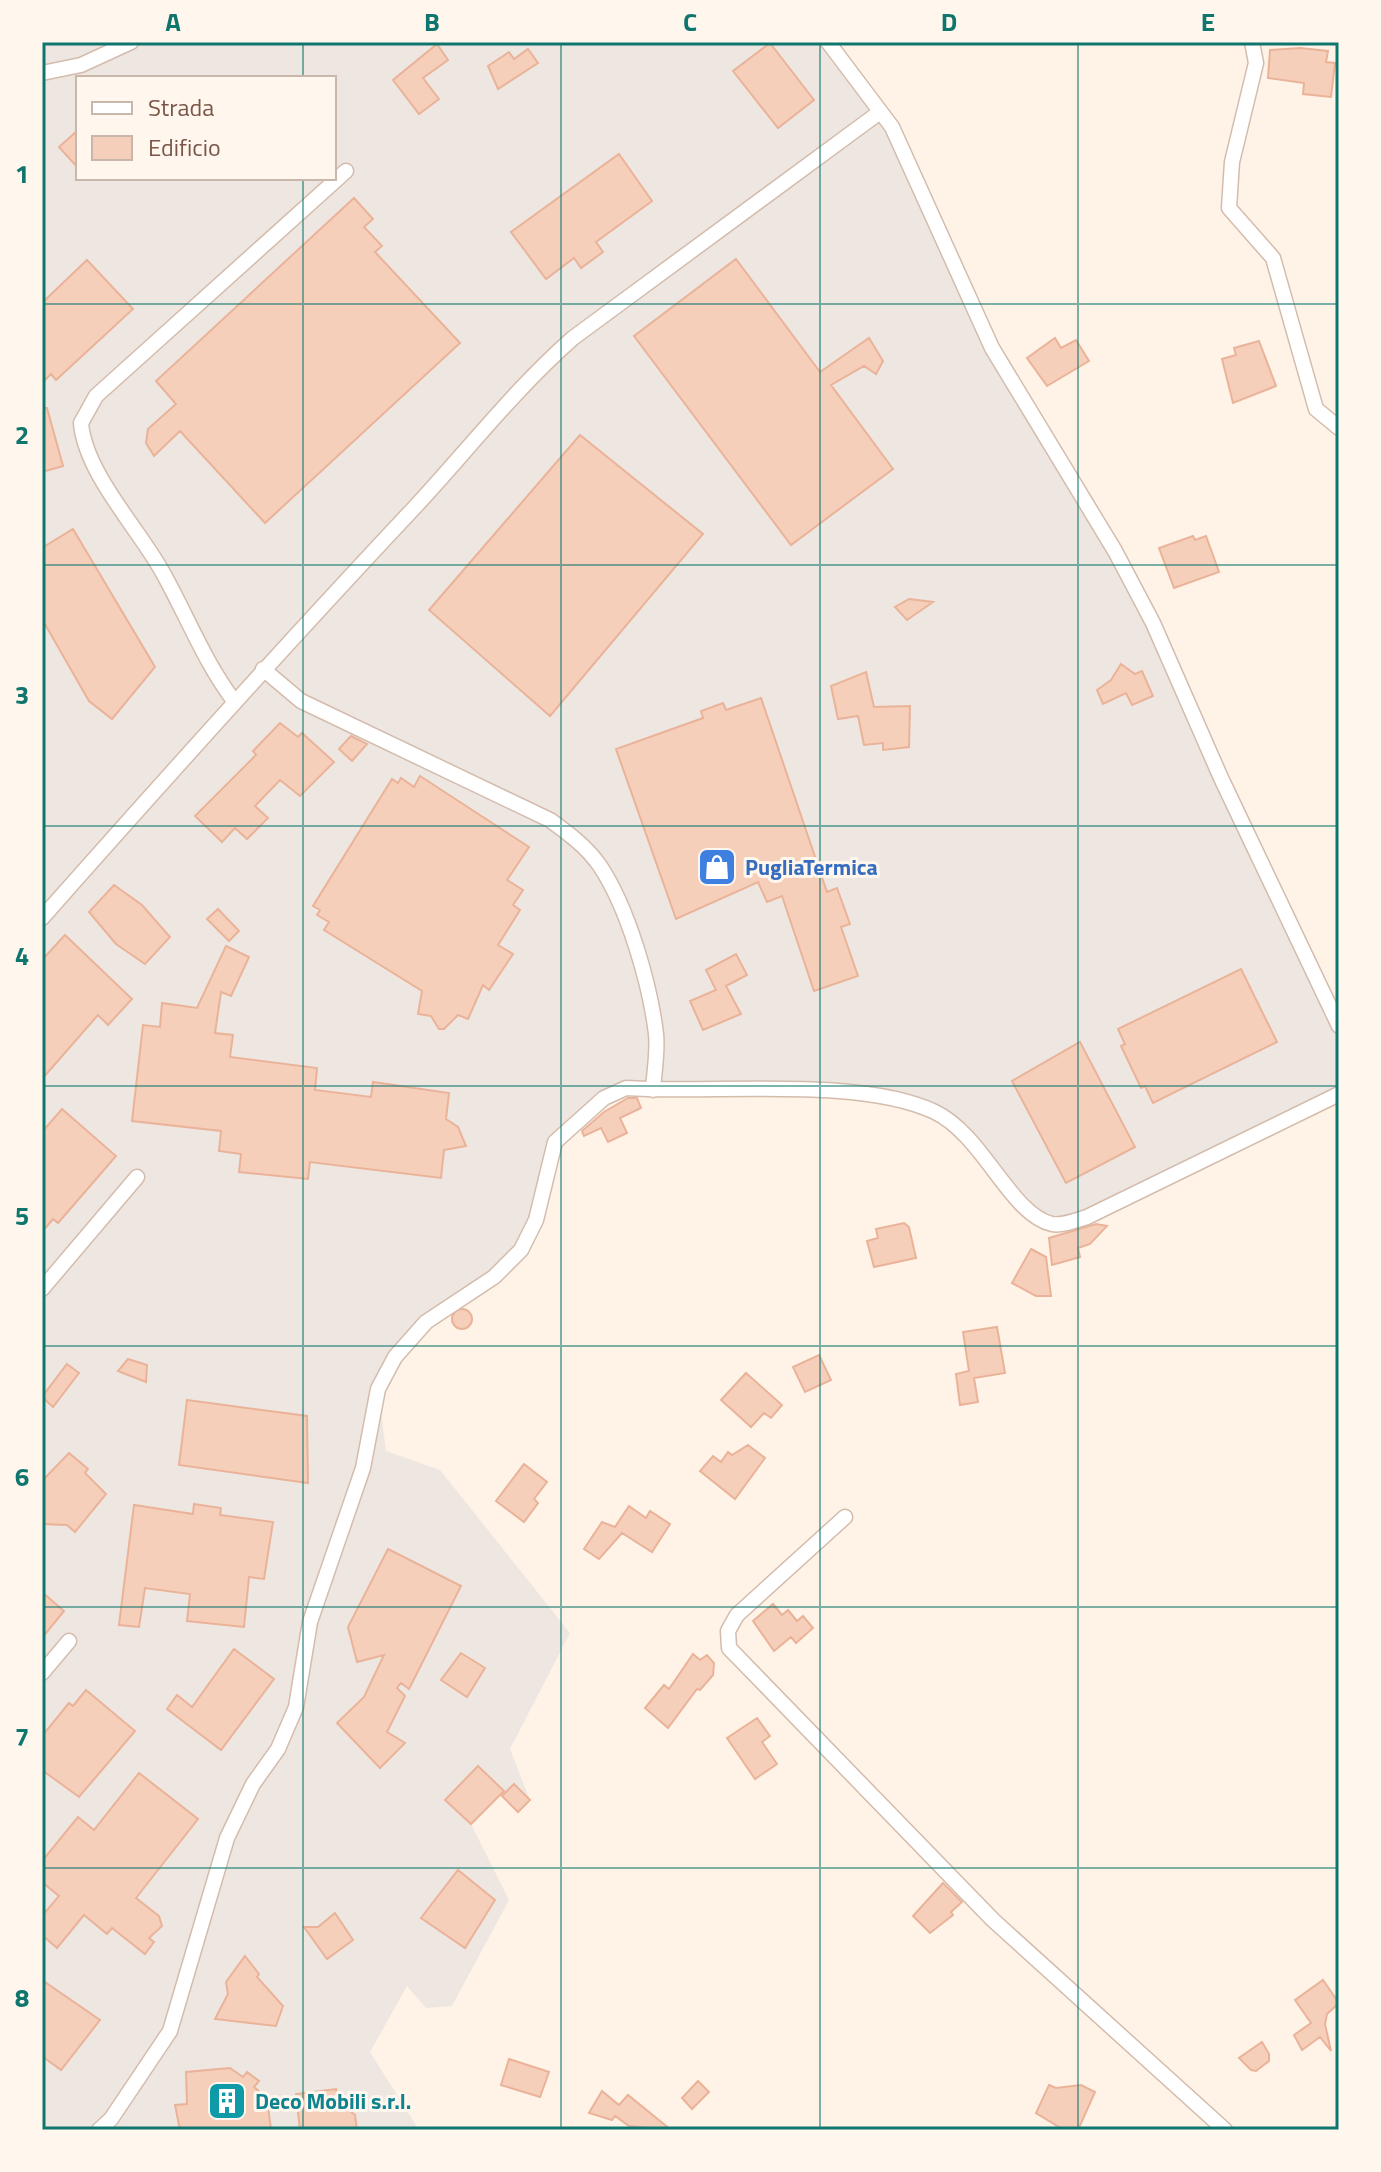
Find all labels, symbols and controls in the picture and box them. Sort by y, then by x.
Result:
text: A [165,2,181,41]
text: B [424,2,440,41]
text: C [683,2,697,41]
text: D [941,2,957,41]
text: E [1201,2,1215,41]
legend [76,76,336,180]
text: Strada [148,89,214,125]
text: Edificio [148,129,221,165]
text: 1 [15,154,29,193]
text: 2 [15,415,29,454]
text: 3 [15,675,29,714]
shop icon: PugliaTermica [696,846,738,888]
place label: PugliaTermica [745,850,878,884]
text: 4 [15,936,29,975]
text: 5 [15,1196,29,1235]
text: 6 [15,1457,29,1496]
text: 7 [15,1717,29,1756]
text: 8 [15,1978,29,2017]
building icon: Deco Mobili s.r.l. [206,2080,248,2122]
place label: Deco Mobili s.r.l. [255,2084,411,2118]

